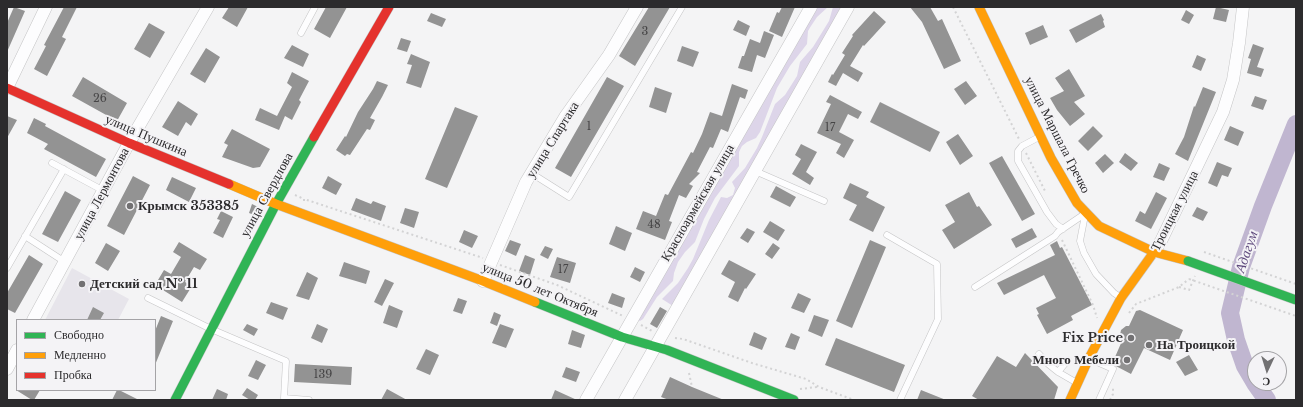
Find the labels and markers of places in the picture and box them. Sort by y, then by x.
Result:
place label: Крымск 353385 [138,198,239,214]
marker: Крымск 353385 [125,201,135,211]
place label: Детский сад № 11 [90,276,198,292]
marker: Детский сад № 11 [77,279,87,289]
place label: Fix Price [1062,330,1123,346]
marker: Fix Price [1126,333,1136,343]
place label: На Троицкой [1157,337,1235,353]
marker: На Троицкой [1144,340,1154,350]
place label: Много Мебели [1032,352,1119,368]
marker: Много Мебели [1122,355,1132,365]

